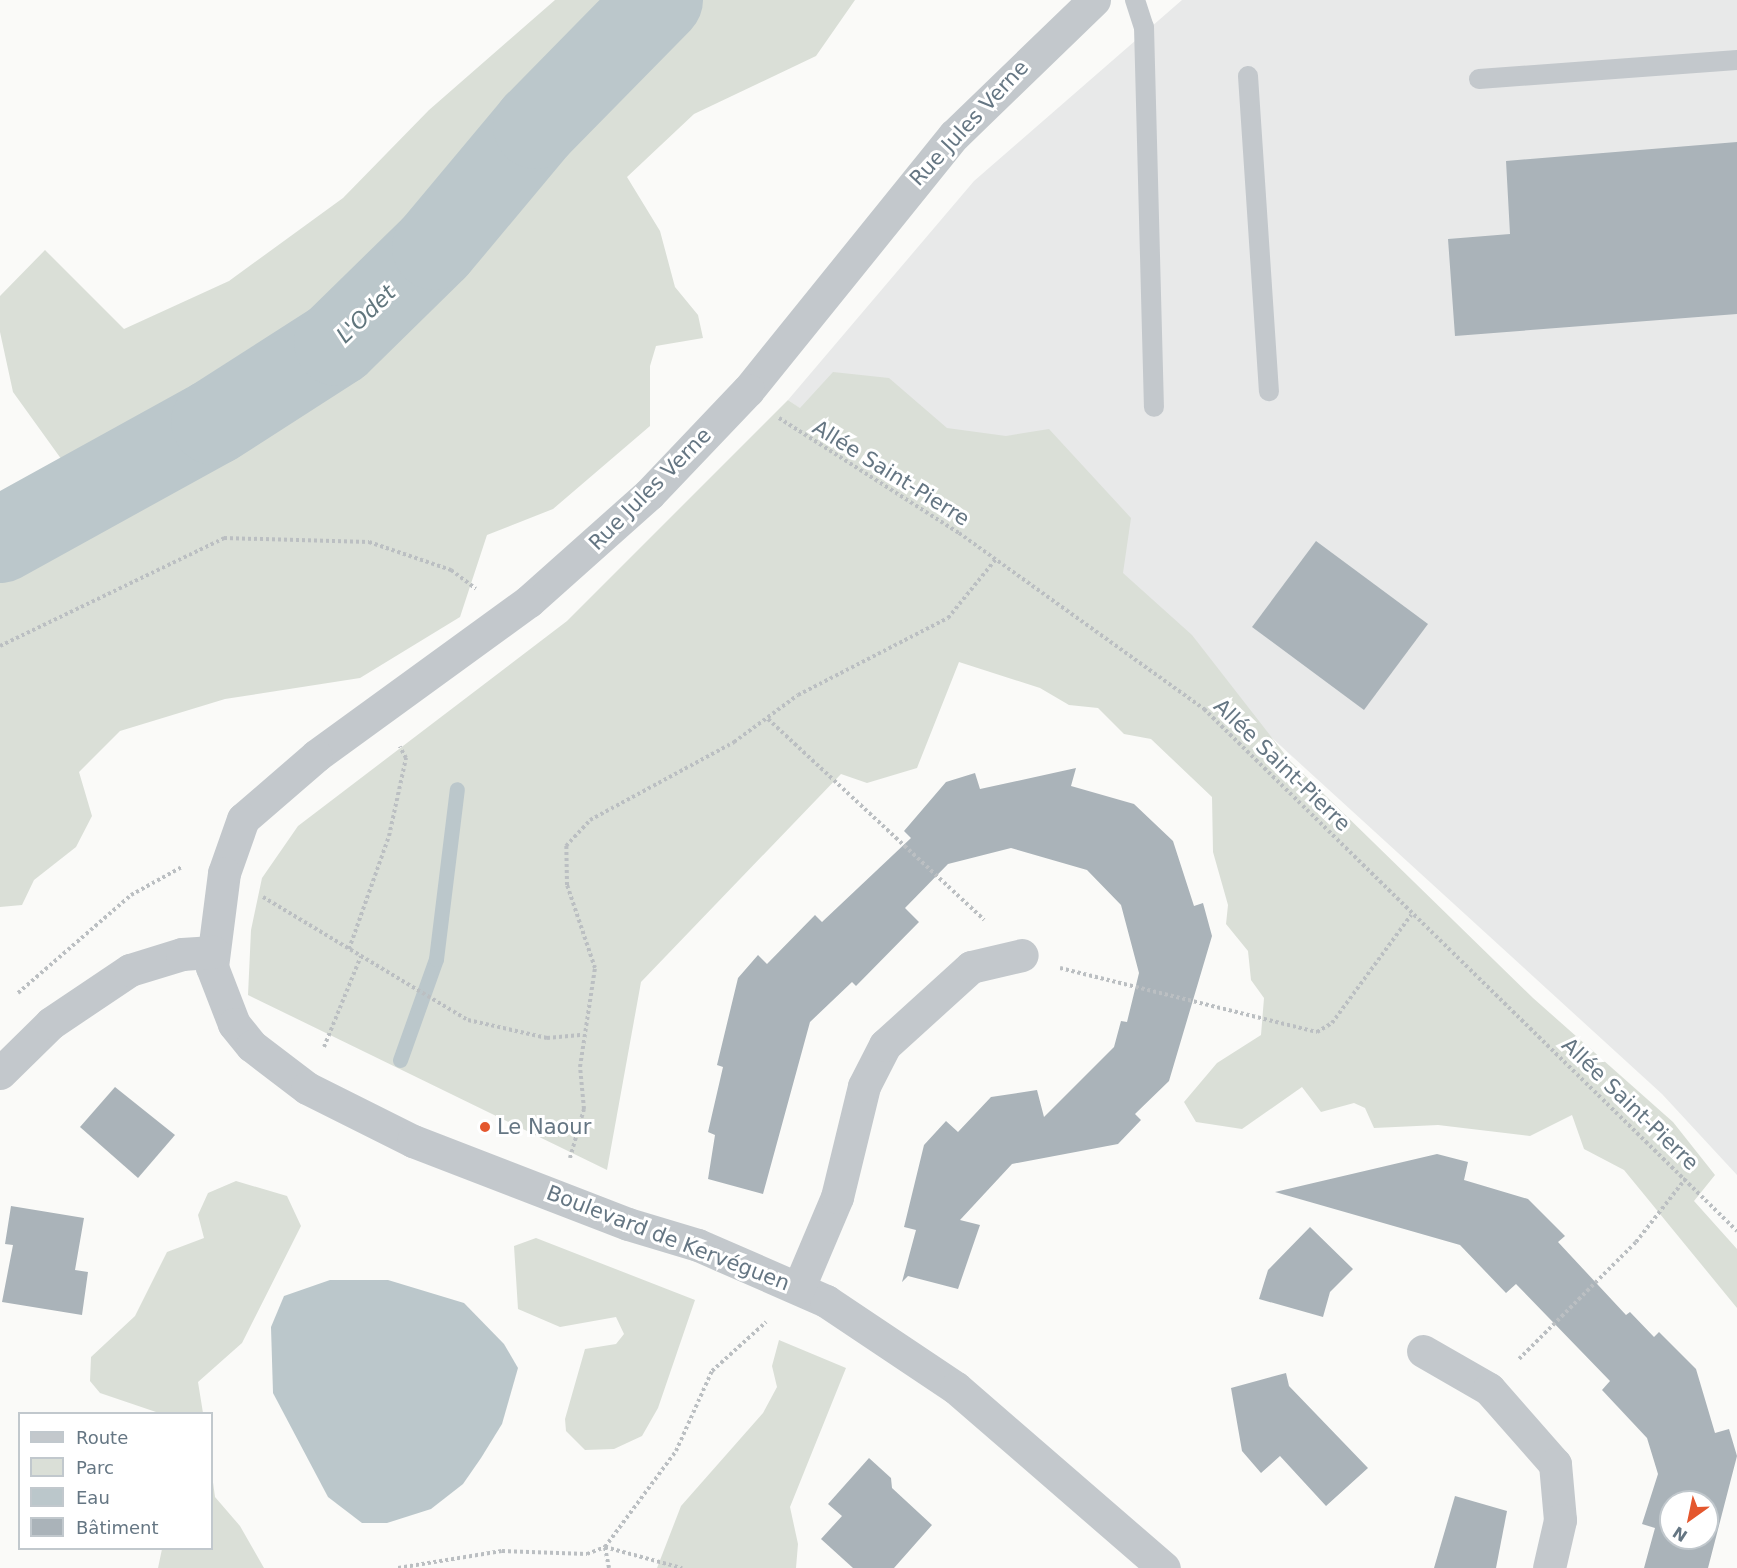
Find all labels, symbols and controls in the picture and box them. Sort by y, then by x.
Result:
street label: Rue Jules Verne [904,55,1034,191]
water label: L'Odet [331,280,401,348]
street label: Allée Saint-Pierre [808,415,974,531]
street label: Rue Jules Verne [584,423,716,555]
street label: Allée Saint-Pierre [1209,693,1355,837]
street label: Allée Saint-Pierre [1557,1032,1703,1176]
place label: Le Naour [497,1114,591,1140]
marker: Le Naour [478,1120,492,1134]
street label: Boulevard de Kervéguen [543,1180,793,1296]
legend [18,1412,213,1550]
text: Route [76,1427,128,1448]
text: Parc [76,1457,114,1478]
text: Eau [76,1487,110,1508]
north arrow [1659,1490,1719,1550]
text: Bâtiment [76,1517,159,1538]
text: N [1669,1522,1691,1545]

